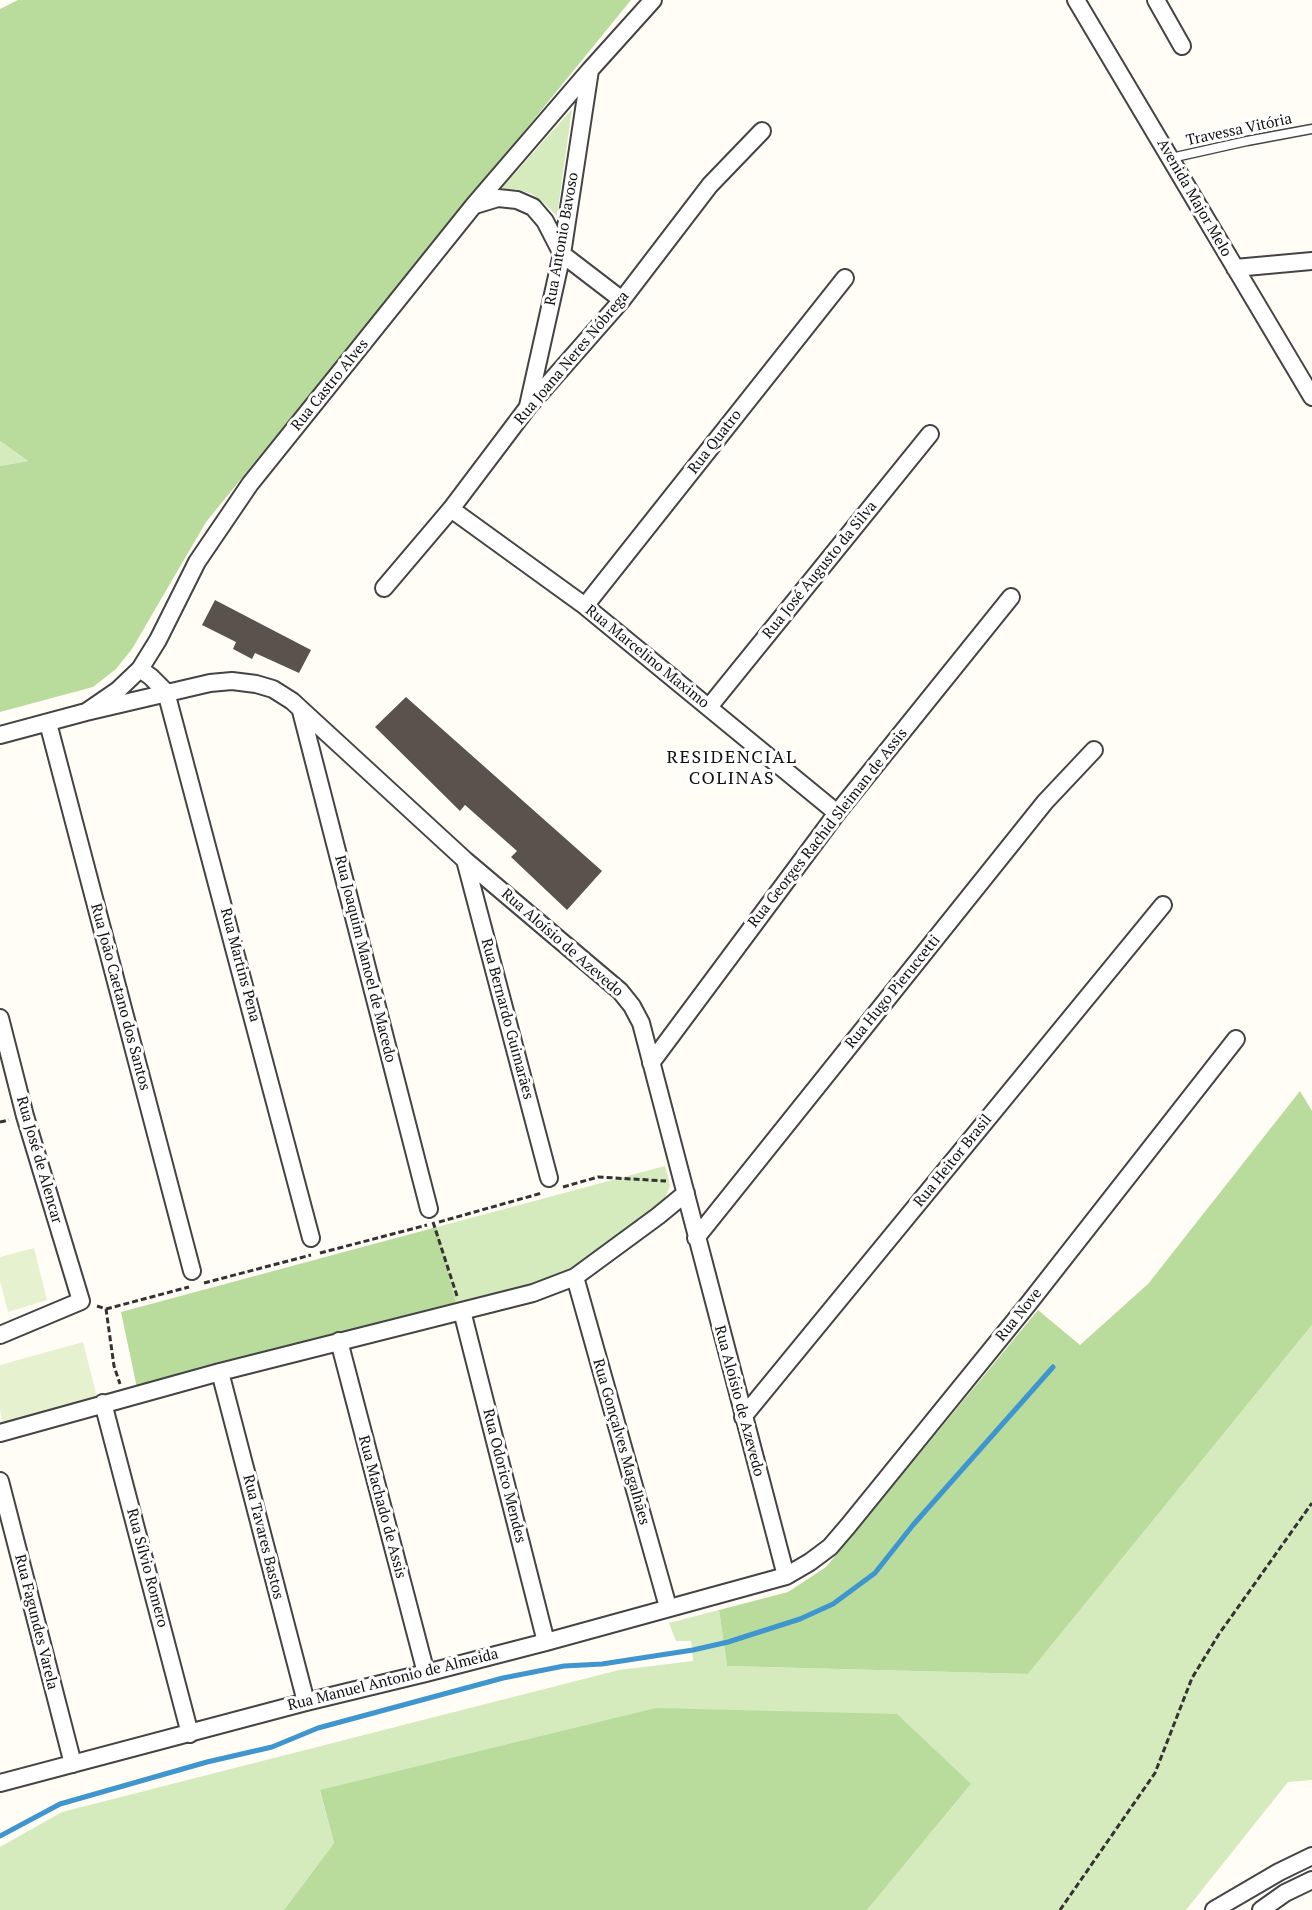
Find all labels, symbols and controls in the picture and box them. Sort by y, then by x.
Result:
street label: Travessa Vitória [1184,110,1294,150]
street label: Avenida Major Melo [1153,136,1235,260]
street label: Rua Antonio Bavoso [541,171,583,307]
street label: Rua Joana Neres Nóbrega [511,288,633,428]
street label: Rua Castro Alves [288,336,372,434]
street label: Rua Quatro [684,406,746,478]
street label: Rua José Augusto da Silva [759,498,881,642]
street label: Rua Marcelino Maximo [581,602,713,712]
street label: Rua Georges Rachid Sleiman de Assis [745,725,911,931]
district label: RESIDENCIAL COLINAS [667,747,797,789]
street label: Rua Joaquim Manoel de Macedo [331,854,399,1064]
street label: Rua Aloísio de Azevedo [497,885,627,1001]
street label: Rua João Caetano dos Santos [86,902,154,1092]
street label: Rua Martins Pena [216,906,264,1024]
street label: Rua Hugo Pieruccetti [842,932,944,1052]
street label: Rua Bernardo Guimarães [477,937,537,1101]
street label: Rua José de Alencar [12,1094,66,1226]
street label: Rua Heitor Brasil [910,1111,996,1211]
street label: Rua Nove [992,1285,1046,1345]
street label: Rua Aloísio de Azevedo [710,1324,768,1478]
street label: Rua Gonçalves Magalhães [589,1357,653,1527]
street label: Rua Odorico Mendes [479,1407,529,1545]
street label: Rua Machado de Assis [354,1434,410,1580]
street label: Rua Tavares Bastos [239,1473,287,1601]
street label: Rua Sílvio Romero [122,1506,172,1630]
street label: Rua Fagundes Varela [11,1553,61,1691]
street label: Rua Manuel Antonio de Almeida [286,1645,500,1715]

